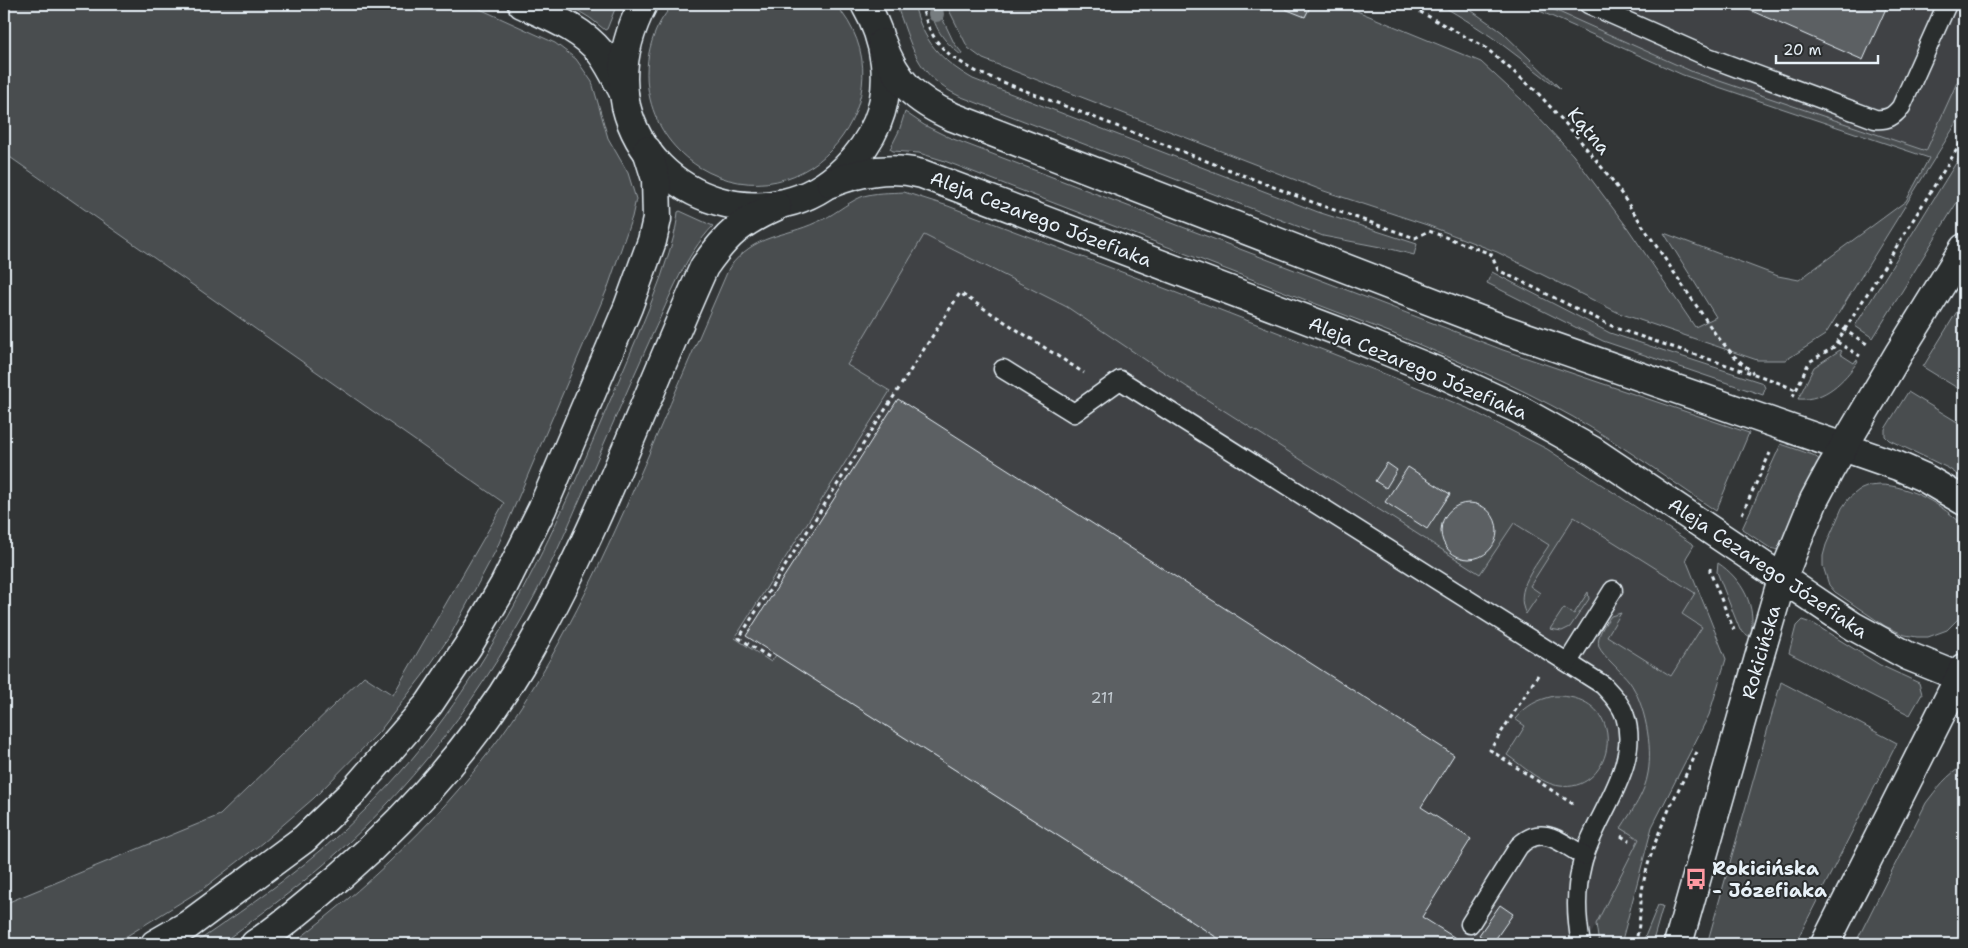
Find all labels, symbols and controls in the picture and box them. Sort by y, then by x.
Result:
scale bar [1776,32,1878,64]
text: 20 m [1783,40,1822,60]
street label: Kątna [1562,102,1616,160]
street label: Aleja Cezarego Józefiaka [927,165,1155,273]
street label: Aleja Cezarego Józefiaka [1305,311,1531,426]
street label: Aleja Cezarego Józefiaka [1663,492,1873,644]
street label: Rokicińska [1736,602,1786,702]
house number: 211 [1090,687,1114,708]
place label: Rokicińska - Józefiaka [1712,856,1827,903]
bus stop icon: Rokicińska - Józefiaka [1683,866,1709,892]

